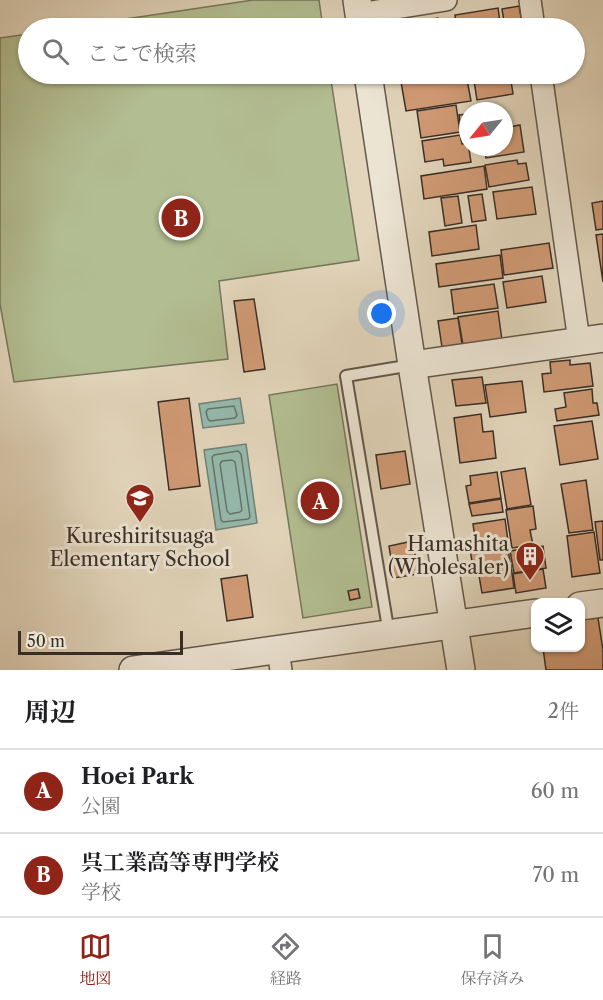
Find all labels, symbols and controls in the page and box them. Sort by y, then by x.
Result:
search box [18,18,585,84]
icon: search [39,35,72,68]
text: ここで検索 [87,40,197,67]
north arrow [459,102,513,156]
pin: B [162,196,201,240]
your location [367,299,396,328]
pin: A [300,478,340,524]
school or university icon: Kureshiritsuaga Elementary School [124,482,156,524]
place label: Kureshiritsuaga Elementary School [50,524,230,571]
place label: Hamashita (Wholesaler) [388,532,509,579]
building icon: Hamashita (Wholesaler) [514,540,546,582]
map controls [531,598,585,652]
button: layers [531,598,585,652]
scale bar [18,628,183,656]
text: 50 m [27,631,65,651]
text: 周辺 [24,696,76,728]
text: 2件 [548,699,579,723]
text: Hoei Park [81,763,194,790]
text: A [36,779,51,803]
text: 60 m [531,779,579,803]
text: 公園 [81,794,121,818]
text: 呉工業高等専門学校 [81,849,279,876]
text: B [36,863,51,887]
text: 70 m [533,863,579,887]
text: 学校 [81,880,121,904]
tab: 地図 [79,930,112,989]
tab: 経路 [269,930,302,989]
tab: 保存済み [460,930,524,989]

